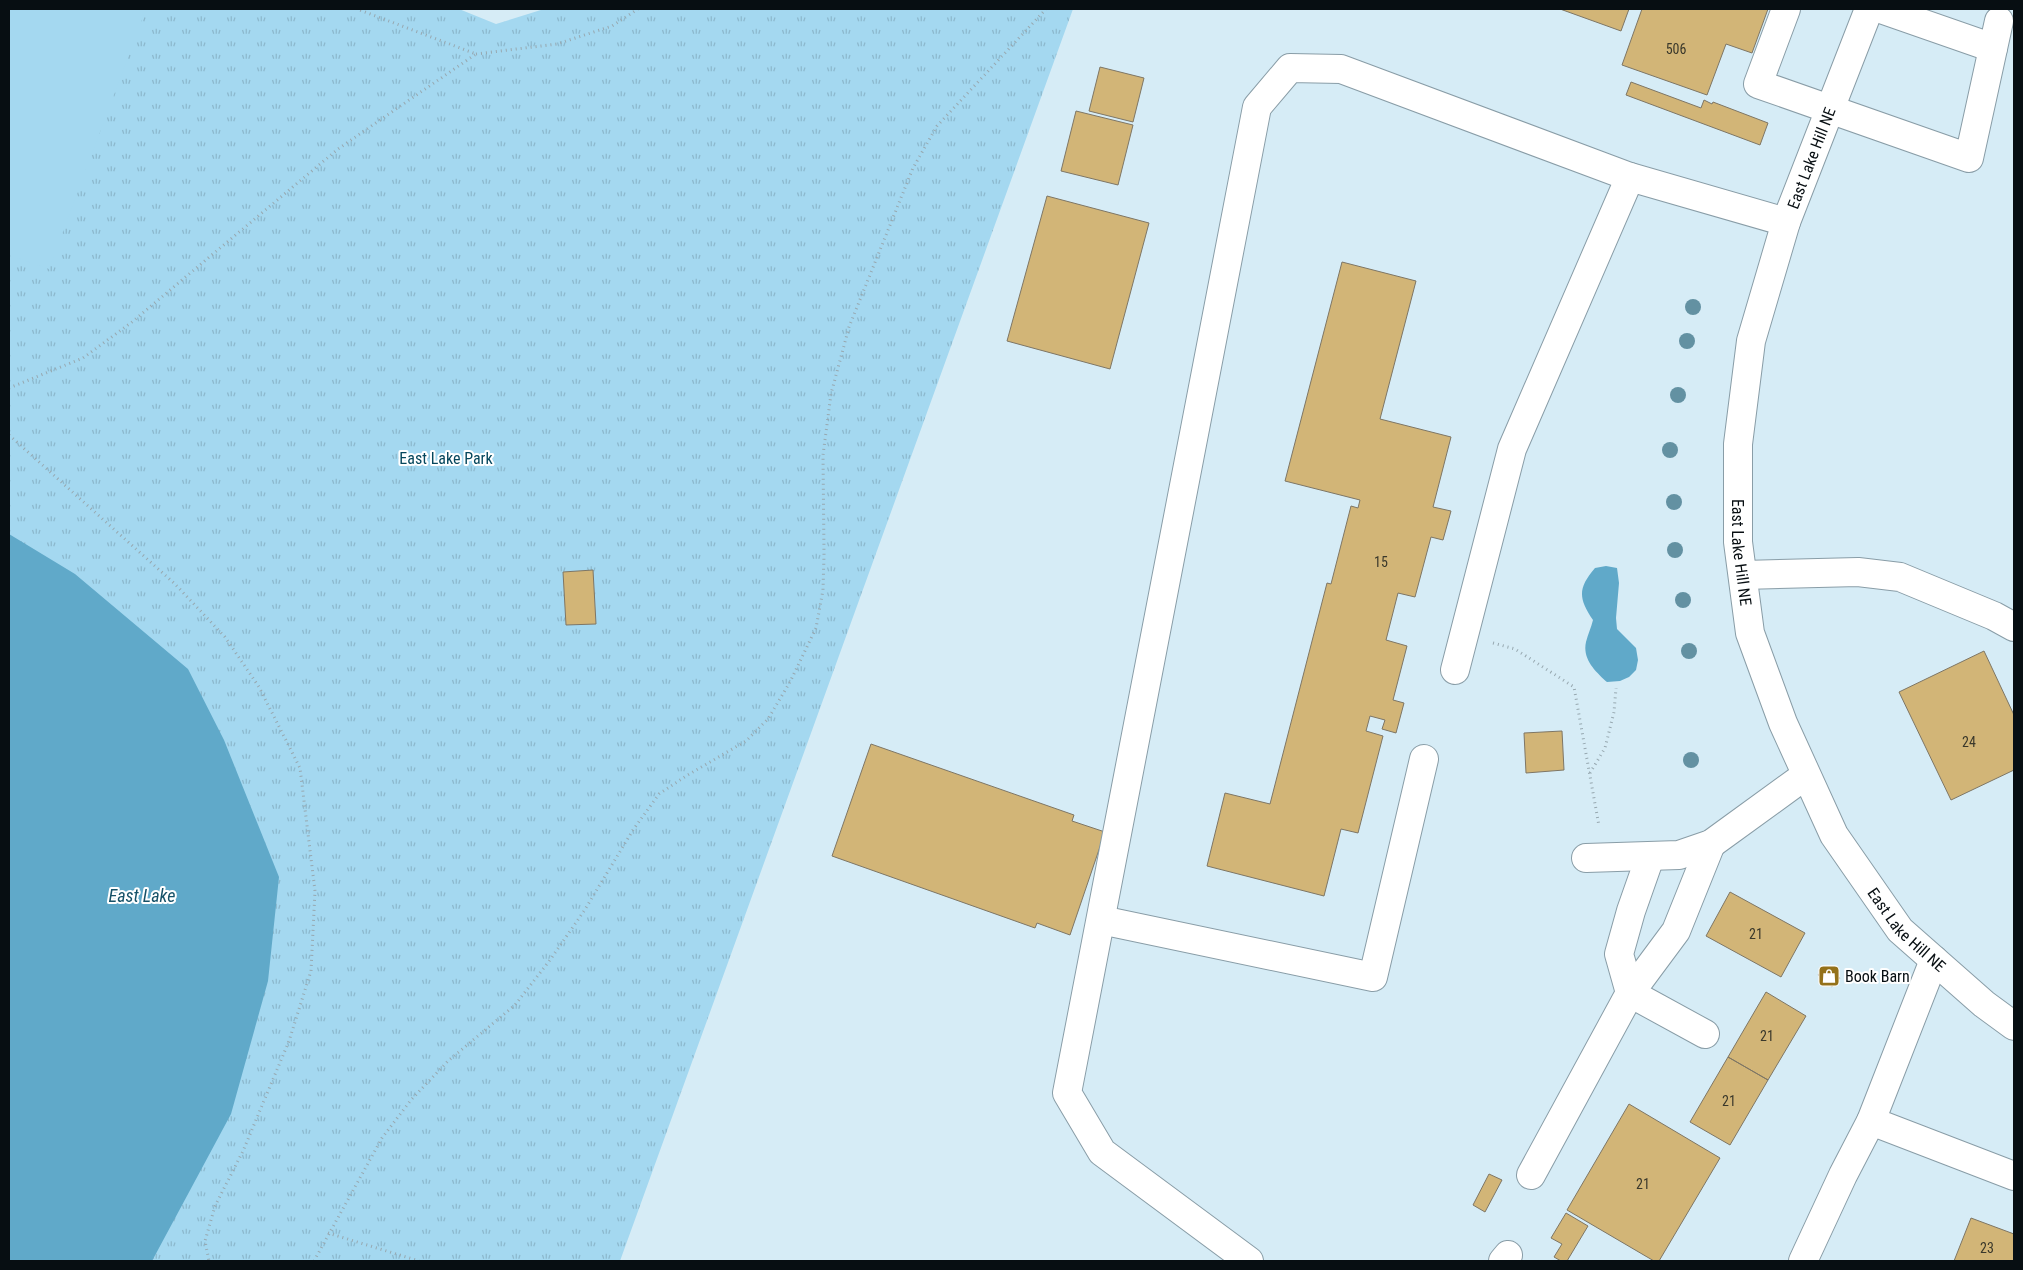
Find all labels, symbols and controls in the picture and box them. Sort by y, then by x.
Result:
house number: 506 [1666,41,1686,57]
street label: East Lake Hill NE [1783,105,1840,212]
park label: East Lake Park [399,449,493,468]
street label: East Lake Hill NE [1728,499,1755,607]
house number: 15 [1374,554,1388,570]
house number: 24 [1962,734,1976,750]
street label: East Lake Hill NE [1864,884,1949,976]
water label: East Lake [109,885,175,906]
house number: 21 [1749,926,1763,942]
shop icon: Book Barn [1817,964,1841,988]
place label: Book Barn [1845,967,1910,986]
house number: 21 [1760,1028,1774,1044]
house number: 21 [1722,1093,1736,1109]
house number: 21 [1636,1176,1650,1192]
house number: 23 [1980,1240,1994,1256]

